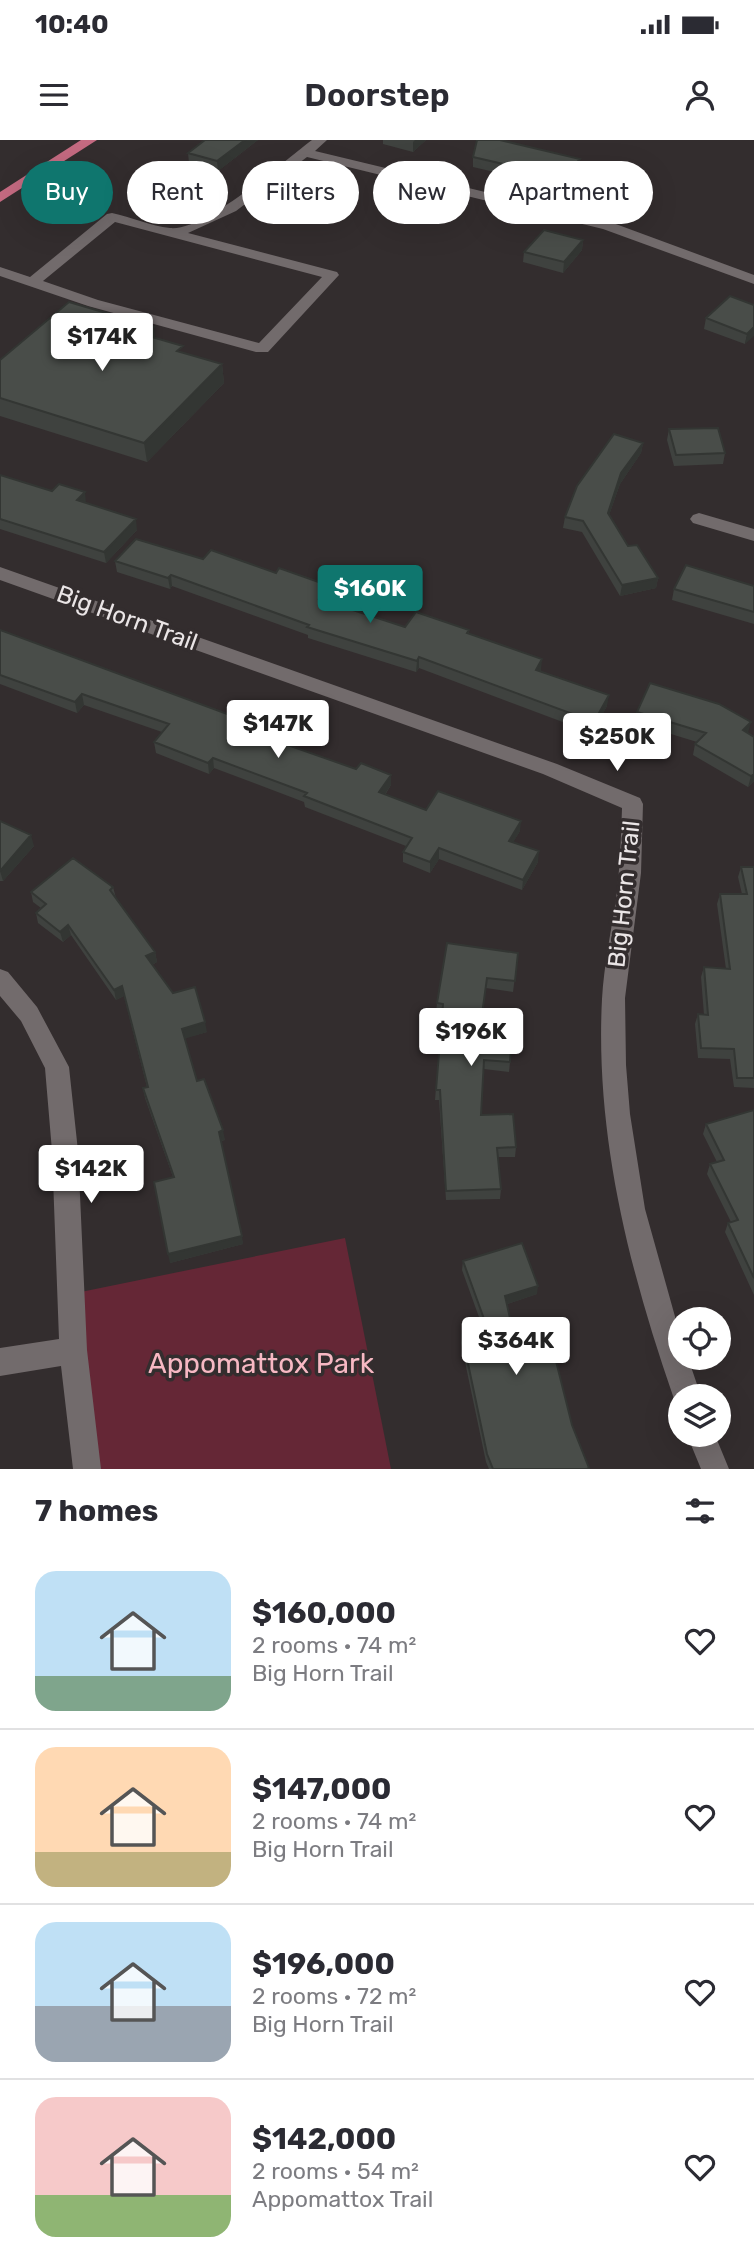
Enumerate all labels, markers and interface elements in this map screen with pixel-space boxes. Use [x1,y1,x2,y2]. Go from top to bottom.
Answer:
text: 10:40 [35,9,109,40]
icon: menu [35,76,73,114]
text: Doorstep [304,76,450,114]
icon: person [681,76,719,114]
chip: Buy [21,161,113,224]
chip: Rent [127,161,228,224]
chip: Filters [242,161,359,224]
chip: New [373,161,470,224]
chip: Apartment [484,161,653,224]
pin: $174K [53,314,151,373]
text: $174K [67,322,137,350]
pin: $160K [321,566,419,625]
text: $160K [334,574,406,602]
street label: Big Horn Trail [53,580,201,656]
pin: $147K [229,700,327,760]
text: $147K [243,709,313,737]
pin: $250K [568,714,666,773]
text: $250K [579,722,655,750]
street label: Big Horn Trail [602,819,646,969]
pin: $196K [422,1009,520,1068]
text: $196K [435,1017,507,1045]
pin: $142K [42,1146,140,1205]
text: $142K [55,1154,127,1182]
map controls [668,1307,731,1447]
button: locate [668,1307,731,1370]
pin: $364K [467,1318,565,1377]
text: $364K [478,1326,554,1354]
park label: Appomattox Park [148,1347,375,1380]
button: layers [668,1384,731,1447]
icon: filters [681,1492,719,1530]
text: 7 homes [35,1493,158,1529]
text: $160,000 [252,1595,396,1631]
icon: home [91,1599,175,1683]
icon: heart [681,1622,719,1660]
text: 2 rooms · 74 m² [252,1631,416,1659]
text: Big Horn Trail [252,1659,394,1687]
text: $147,000 [252,1771,392,1807]
icon: home [91,1775,175,1859]
icon: heart [681,1798,719,1836]
text: 2 rooms · 74 m² [252,1807,416,1835]
text: Big Horn Trail [252,1835,394,1863]
text: $196,000 [252,1946,395,1982]
icon: home [91,1950,175,2034]
icon: heart [681,1973,719,2011]
text: 2 rooms · 72 m² [252,1982,416,2010]
text: Big Horn Trail [252,2010,394,2038]
text: $142,000 [252,2121,396,2157]
icon: home [91,2125,175,2209]
icon: heart [681,2148,719,2186]
text: 2 rooms · 54 m² [252,2157,419,2185]
text: Appomattox Trail [252,2185,433,2213]

